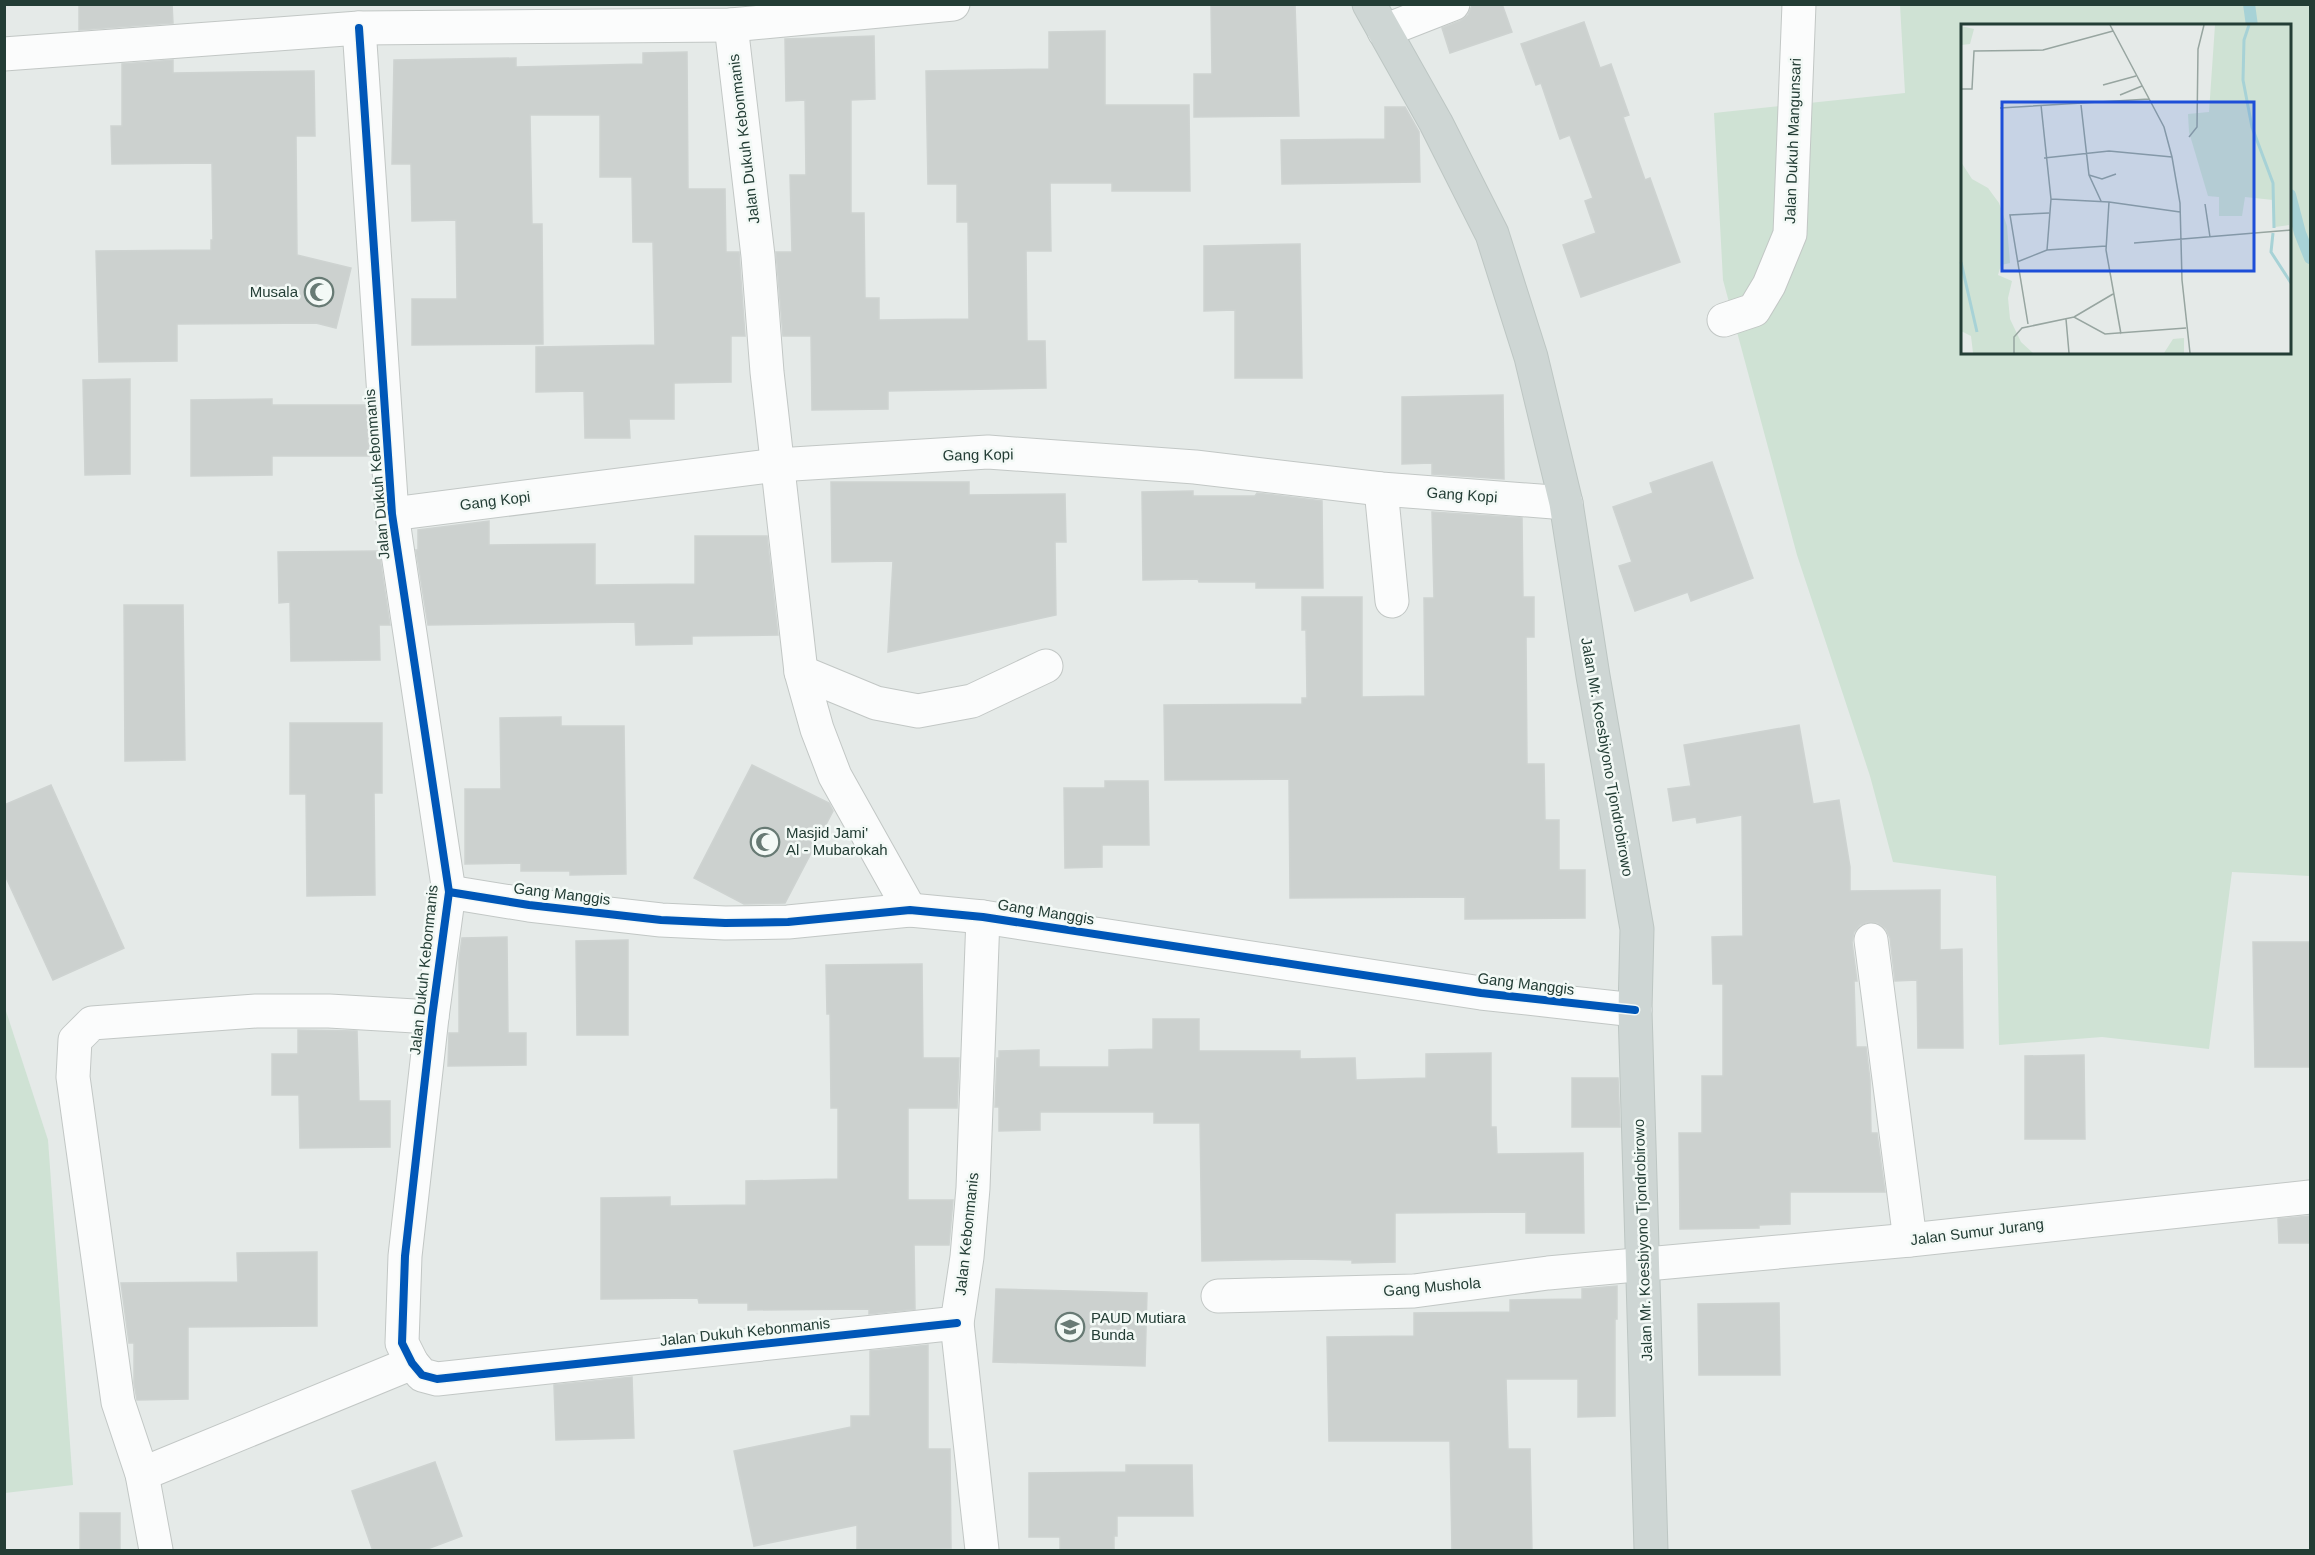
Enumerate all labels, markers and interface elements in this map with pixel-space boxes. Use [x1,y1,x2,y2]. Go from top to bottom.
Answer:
inset map [1961,24,2291,354]
street label: Jalan Dukuh Kebonmanis [725,53,762,225]
street label: Jalan Dukuh Mangunsari [1781,58,1804,224]
mosque icon: Musala [303,276,335,308]
place label: Musala [250,283,299,300]
street label: Jalan Dukuh Kebonmanis [361,388,392,560]
street label: Gang Kopi [942,445,1014,464]
street label: Gang Kopi [1426,484,1498,505]
street label: Gang Kopi [459,488,531,513]
street label: Jalan Mr. Koesbiyono Tjondrobirowo [1578,636,1637,878]
place label: Masjid Jami' Al - Mubarokah [786,824,888,858]
mosque icon: Masjid Jami' Al - Mubarokah [749,826,781,858]
street label: Gang Manggis [513,879,612,908]
street label: Jalan Dukuh Kebonmanis [406,884,441,1056]
street label: Gang Manggis [997,895,1096,928]
street label: Gang Manggis [1477,969,1576,998]
street label: Jalan Mr. Koesbiyono Tjondrobirowo [1630,1119,1655,1361]
street label: Jalan Kebonmanis [952,1172,981,1296]
street label: Jalan Sumur Jurang [1909,1215,2045,1248]
street label: Gang Mushola [1383,1274,1482,1299]
place label: PAUD Mutiara Bunda [1091,1309,1186,1343]
school or university icon: PAUD Mutiara Bunda [1054,1311,1086,1343]
street label: Jalan Dukuh Kebonmanis [659,1314,831,1349]

